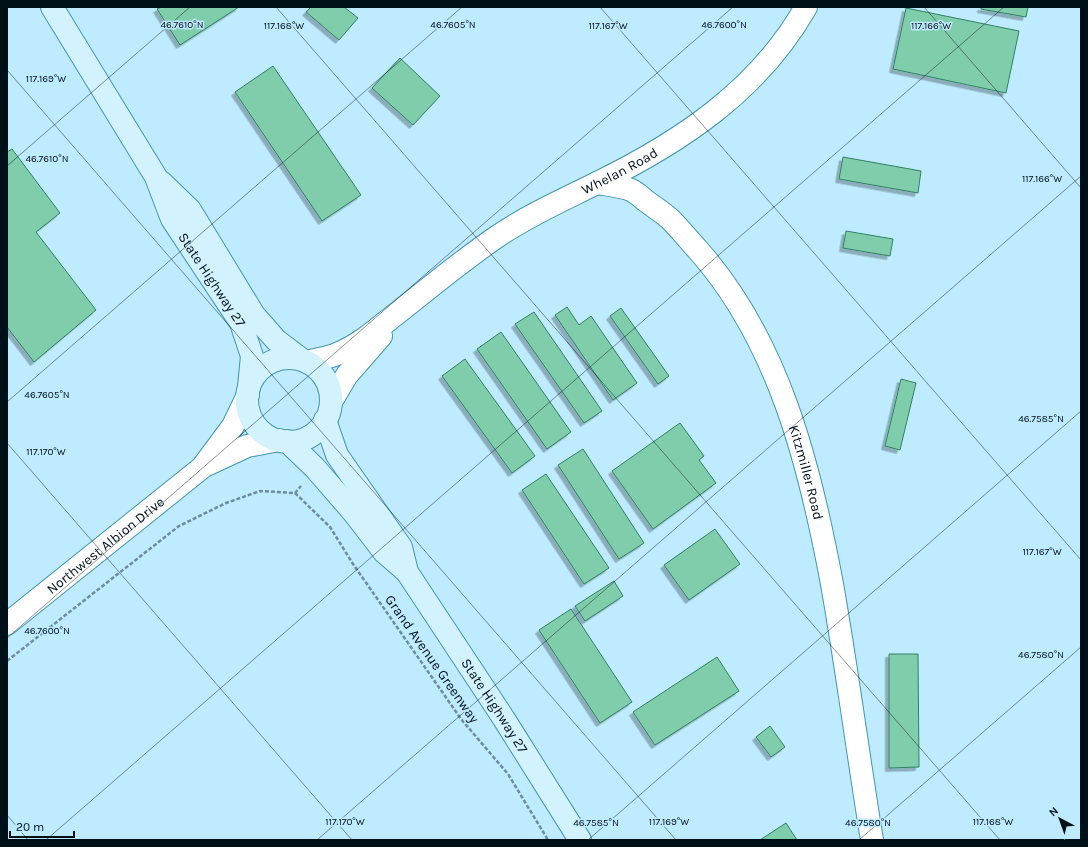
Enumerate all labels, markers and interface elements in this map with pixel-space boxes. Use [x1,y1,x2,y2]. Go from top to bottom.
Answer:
text: 46.7610°N [160,19,204,31]
text: 46.7605°N [430,19,476,31]
text: 46.7600°N [701,19,747,31]
text: 117.168°W [264,20,304,32]
text: 117.167°W [588,20,628,32]
text: 117.166°W [911,20,951,32]
text: 117.169°W [26,73,66,85]
street label: Whelan Road [579,144,661,198]
text: 46.7610°N [25,153,69,165]
text: 117.166°W [1022,173,1062,185]
street label: State Highway 27 [175,229,250,330]
text: 46.7605°N [24,389,70,401]
text: 46.7585°N [1018,413,1064,425]
street label: Kitzmiller Road [785,423,827,521]
text: 117.170°W [26,446,66,458]
street label: Northwest Albion Drive [43,493,168,597]
text: 117.167°W [1022,546,1062,558]
street label: Grand Avenue Greenway [381,592,483,727]
text: 46.7600°N [24,625,70,637]
text: 46.7580°N [1018,649,1064,661]
street label: State Highway 27 [458,655,532,757]
north arrow [1040,799,1080,839]
text: N [1047,804,1061,819]
scale bar [10,813,74,839]
text: 117.170°W [325,816,365,828]
text: 117.169°W [649,816,689,828]
text: 117.168°W [973,816,1013,828]
text: 46.7585°N [573,817,619,829]
text: 46.7580°N [845,817,891,829]
text: 20 m [16,820,44,834]

